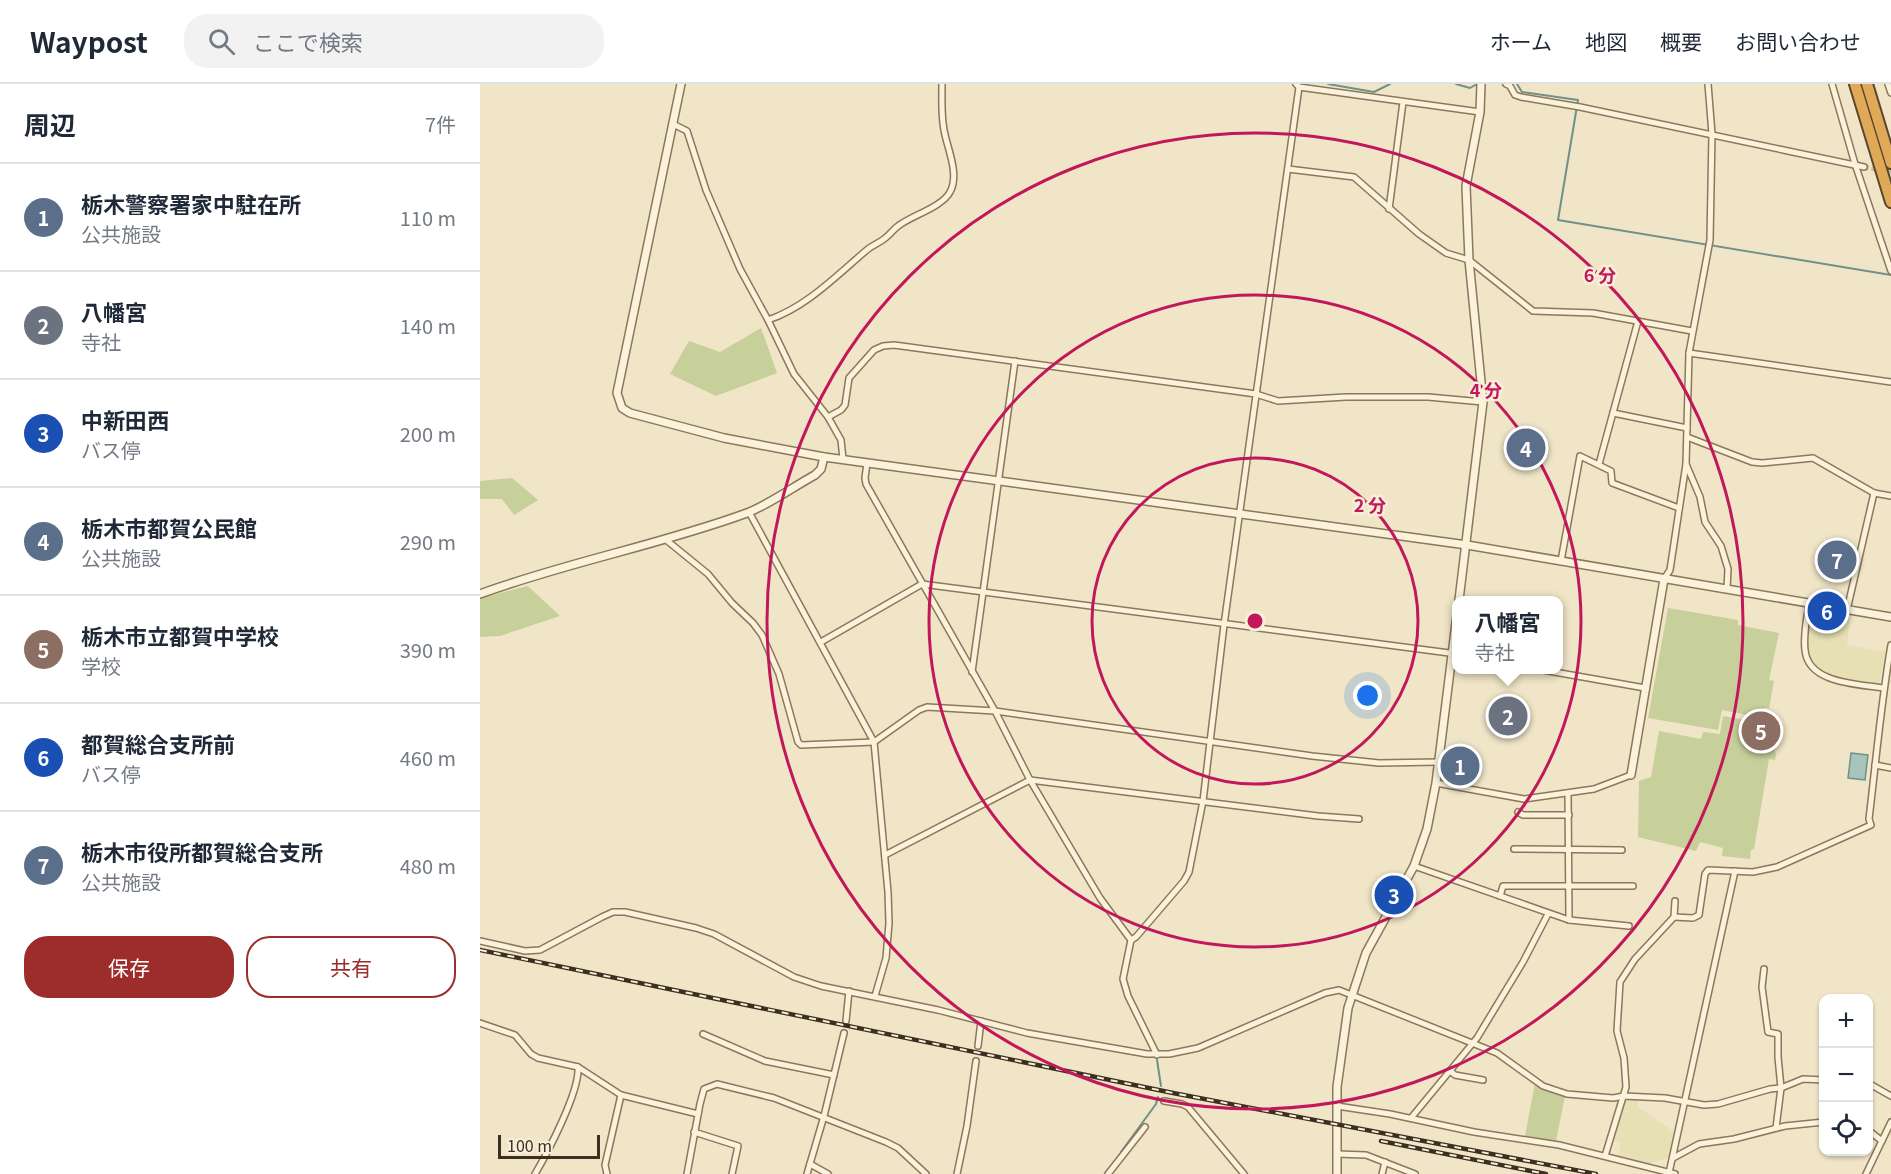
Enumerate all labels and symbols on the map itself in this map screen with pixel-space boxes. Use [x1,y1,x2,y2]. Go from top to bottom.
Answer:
text: 6 分 [1584,261,1616,287]
text: 4 分 [1470,376,1502,402]
pin: 4 [1506,426,1546,470]
text: 2 分 [1354,491,1386,517]
pin: 7 [1818,538,1856,582]
pin: 6 [1808,588,1846,634]
centre of rings [1245,611,1265,631]
your location [1353,681,1382,710]
pin: 2 [1488,694,1528,738]
pin: 5 [1742,708,1780,754]
pin: 1 [1440,744,1480,788]
pin: 3 [1374,872,1414,918]
scale bar [498,1132,600,1160]

